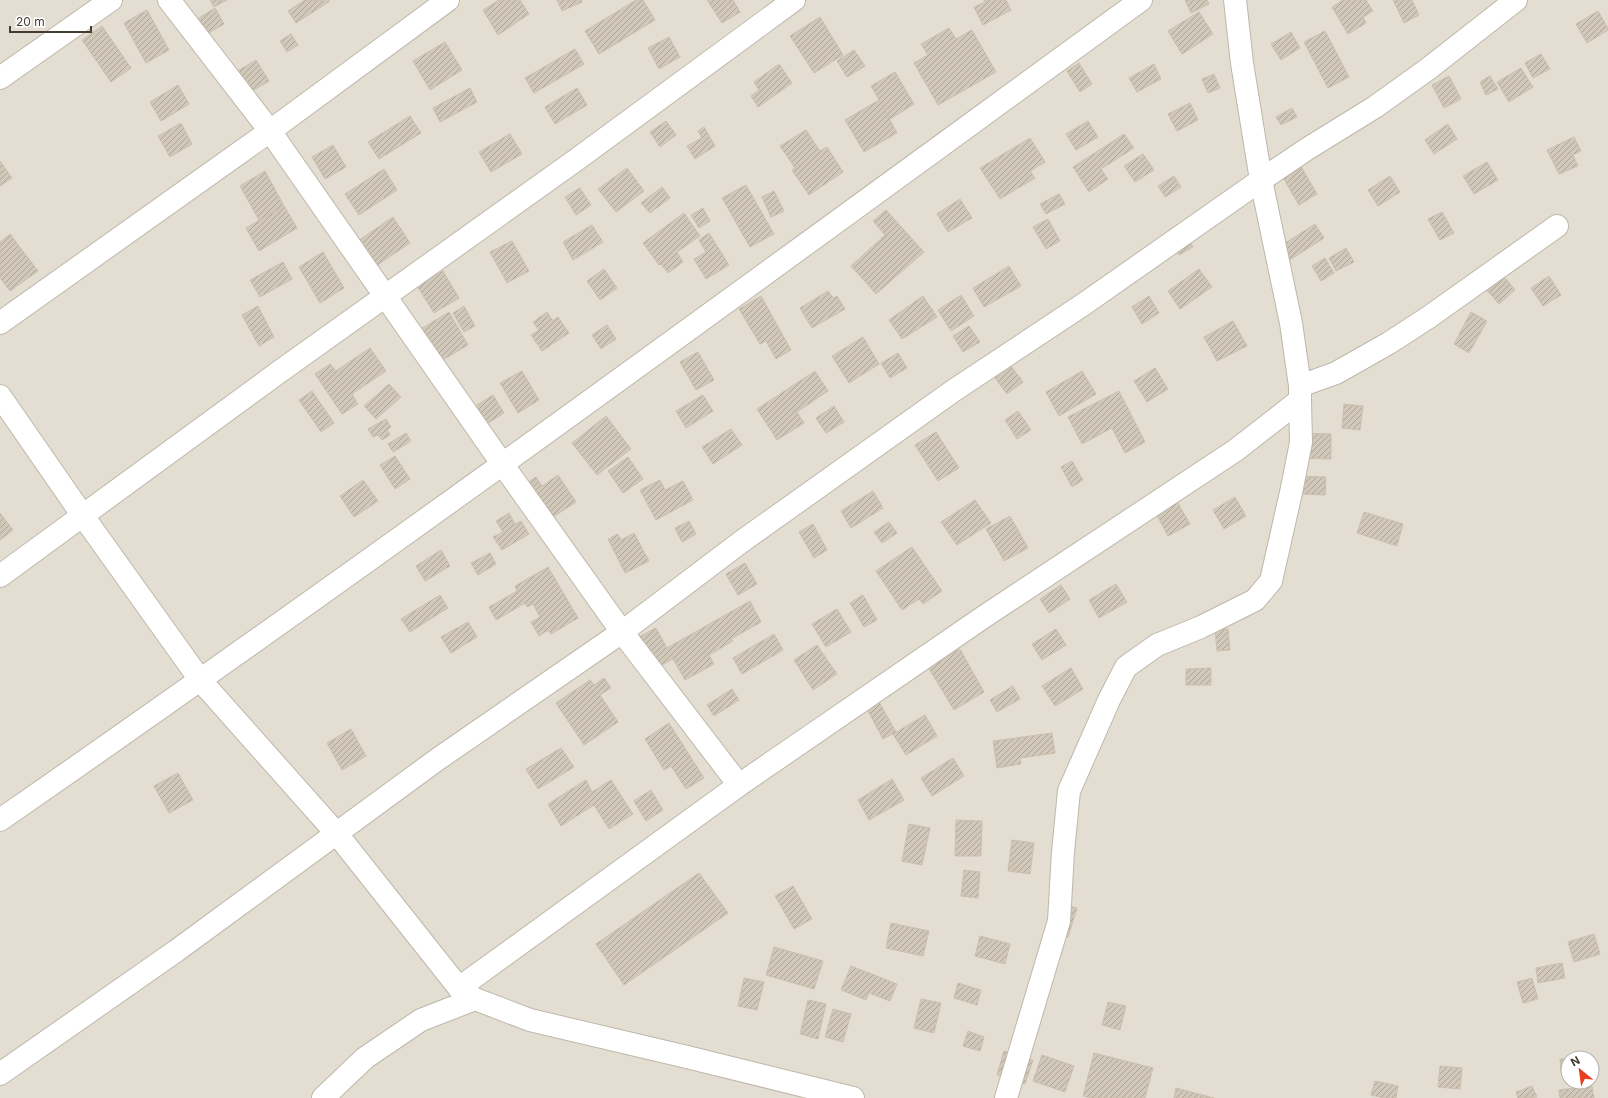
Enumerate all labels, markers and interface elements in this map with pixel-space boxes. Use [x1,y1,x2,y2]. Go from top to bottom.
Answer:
scale bar [10,8,91,34]
text: 20 m [16,14,45,29]
north arrow [1560,1050,1600,1090]
text: N [1568,1053,1582,1069]

